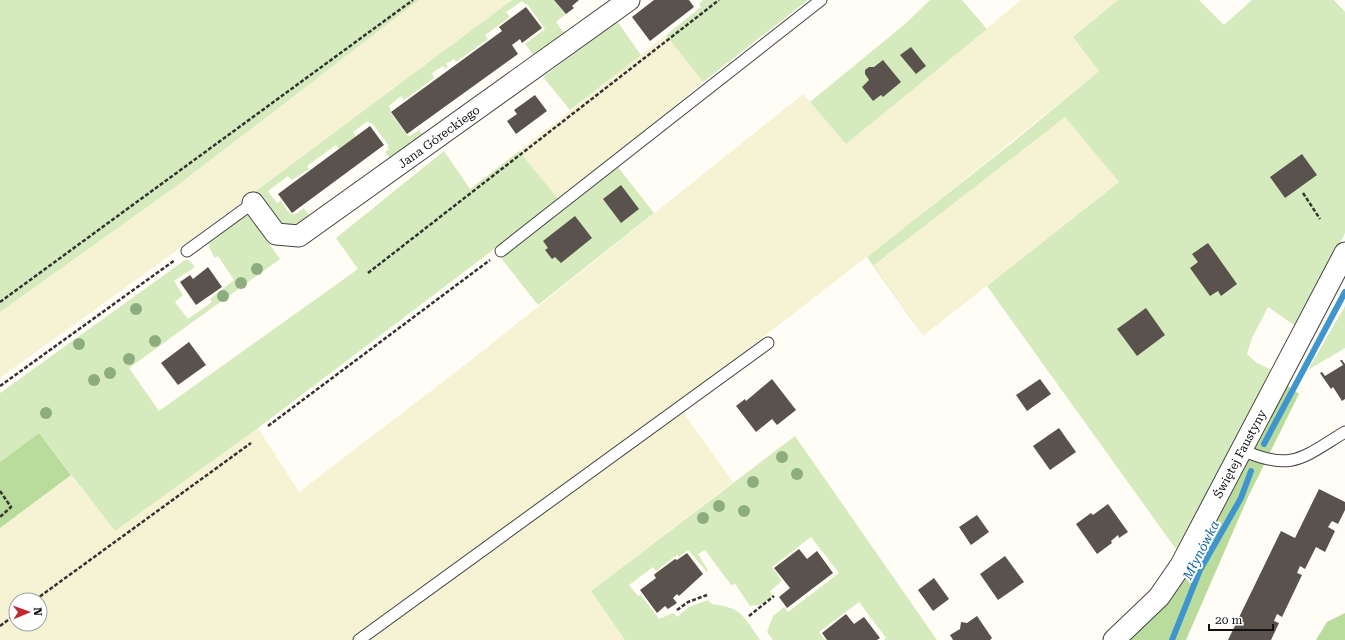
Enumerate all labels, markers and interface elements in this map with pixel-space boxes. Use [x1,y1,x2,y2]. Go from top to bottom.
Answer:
street label: Jana Góreckiego [396,103,482,171]
street label: Świętej Faustyny [1211,407,1270,501]
water label: Młynówka [1179,518,1222,583]
north arrow [8,592,48,632]
scale bar [1209,606,1273,632]
text: N [31,607,44,617]
text: 20 m [1215,613,1242,627]

